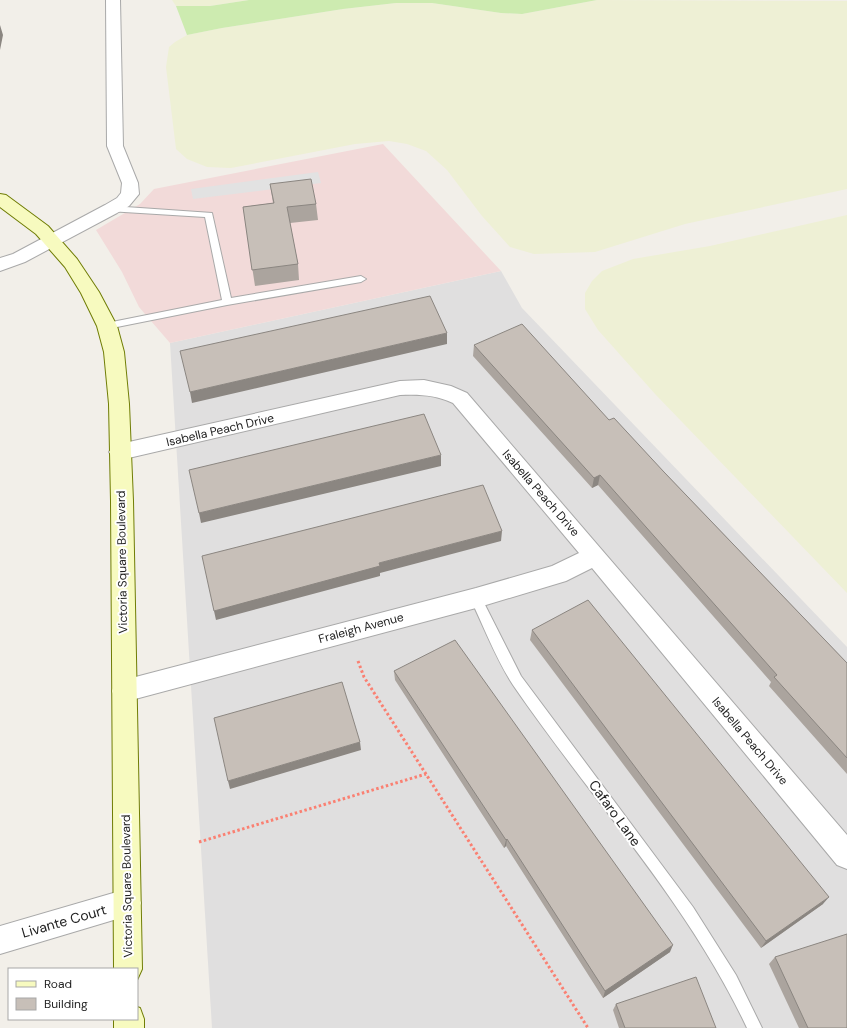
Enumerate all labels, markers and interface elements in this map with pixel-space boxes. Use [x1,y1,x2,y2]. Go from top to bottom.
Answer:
street label: Isabella Peach Drive [165,410,276,450]
street label: Isabella Peach Drive [499,446,583,540]
street label: Victoria Square Boulevard [113,490,131,634]
street label: Fraleigh Avenue [317,609,405,647]
street label: Isabella Peach Drive [708,694,792,788]
street label: Cafaro Lane [585,776,645,850]
street label: Victoria Square Boulevard [118,814,136,958]
street label: Livante Court [20,900,108,942]
legend [8,968,138,1020]
text: Road [44,976,72,992]
text: Building [44,996,88,1012]

